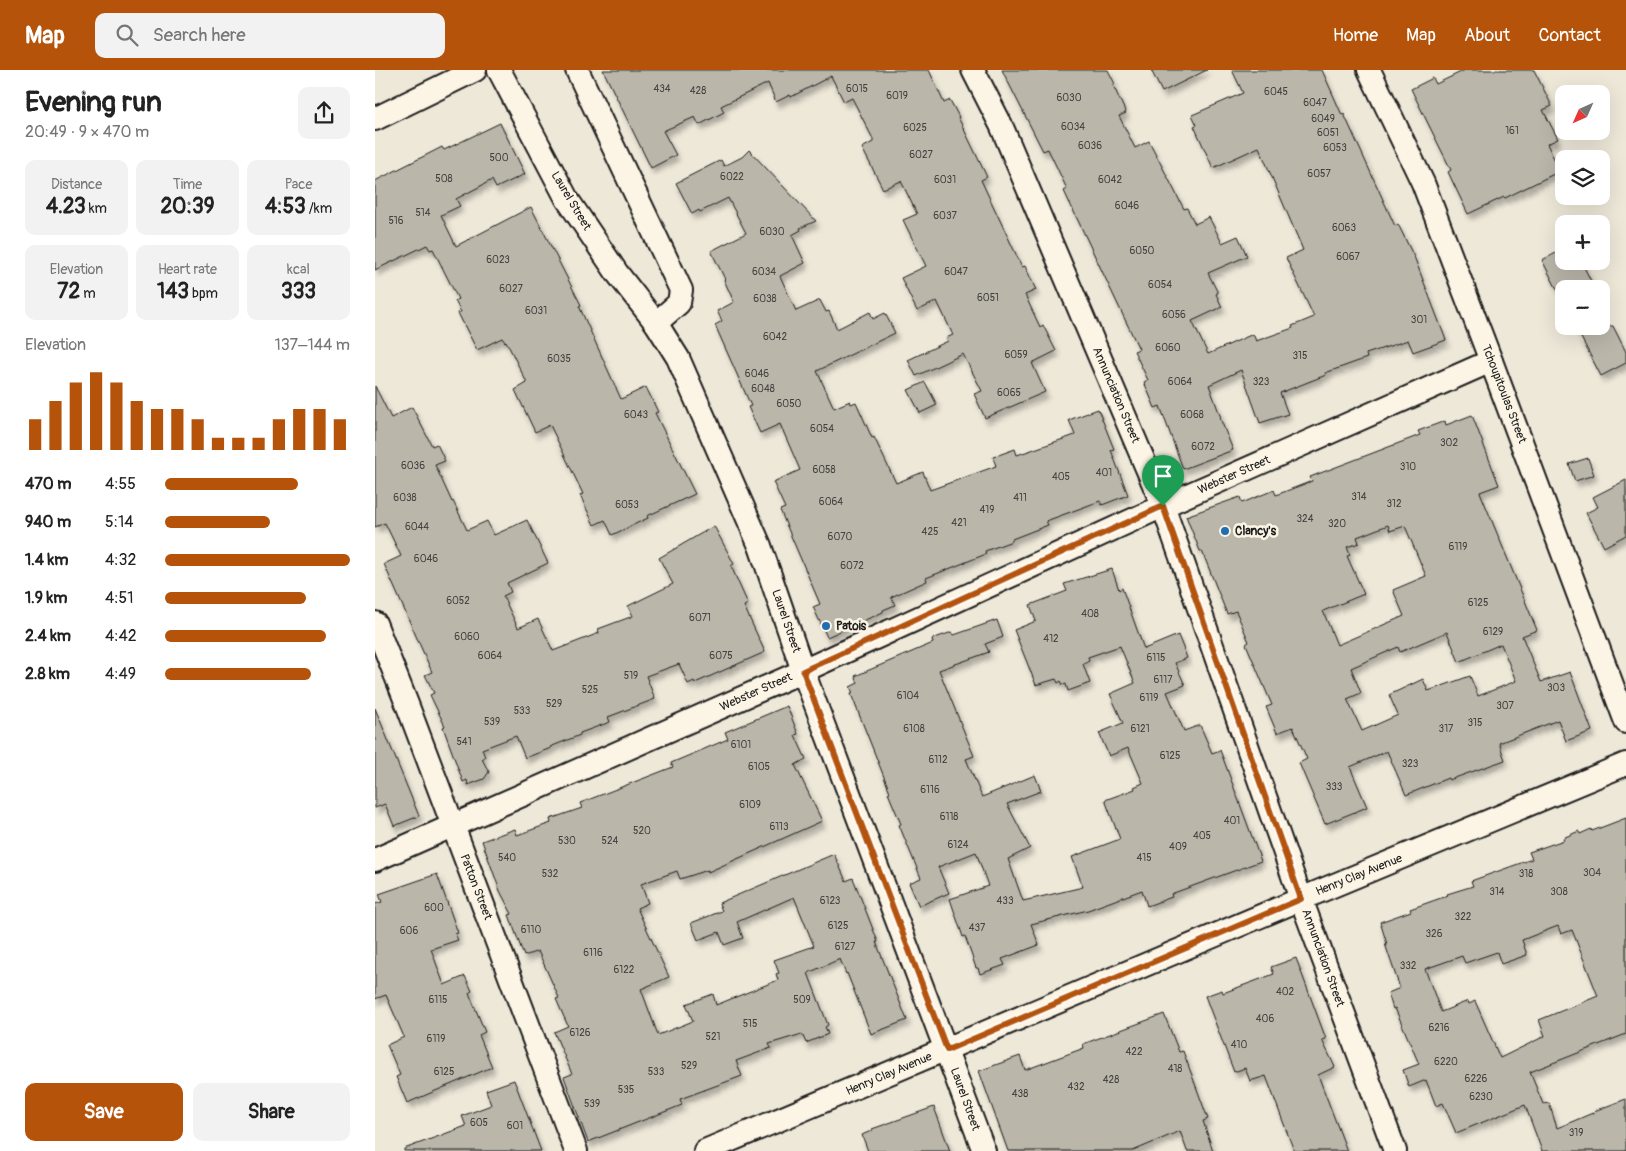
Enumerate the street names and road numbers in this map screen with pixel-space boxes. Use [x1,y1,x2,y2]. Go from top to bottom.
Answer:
street label: Laurel Street [548,169,595,233]
street label: Tchoupitoulas Street [1478,343,1530,445]
street label: Annunciation Street [1089,345,1143,445]
street label: Webster Street [1195,452,1273,498]
street label: Laurel Street [768,587,804,655]
street label: Webster Street [717,669,795,715]
street label: Henry Clay Avenue [1314,851,1405,899]
street label: Patton Street [457,852,495,922]
street label: Annunciation Street [1298,907,1348,1009]
street label: Henry Clay Avenue [844,1049,934,1099]
street label: Laurel Street [947,1065,983,1133]

